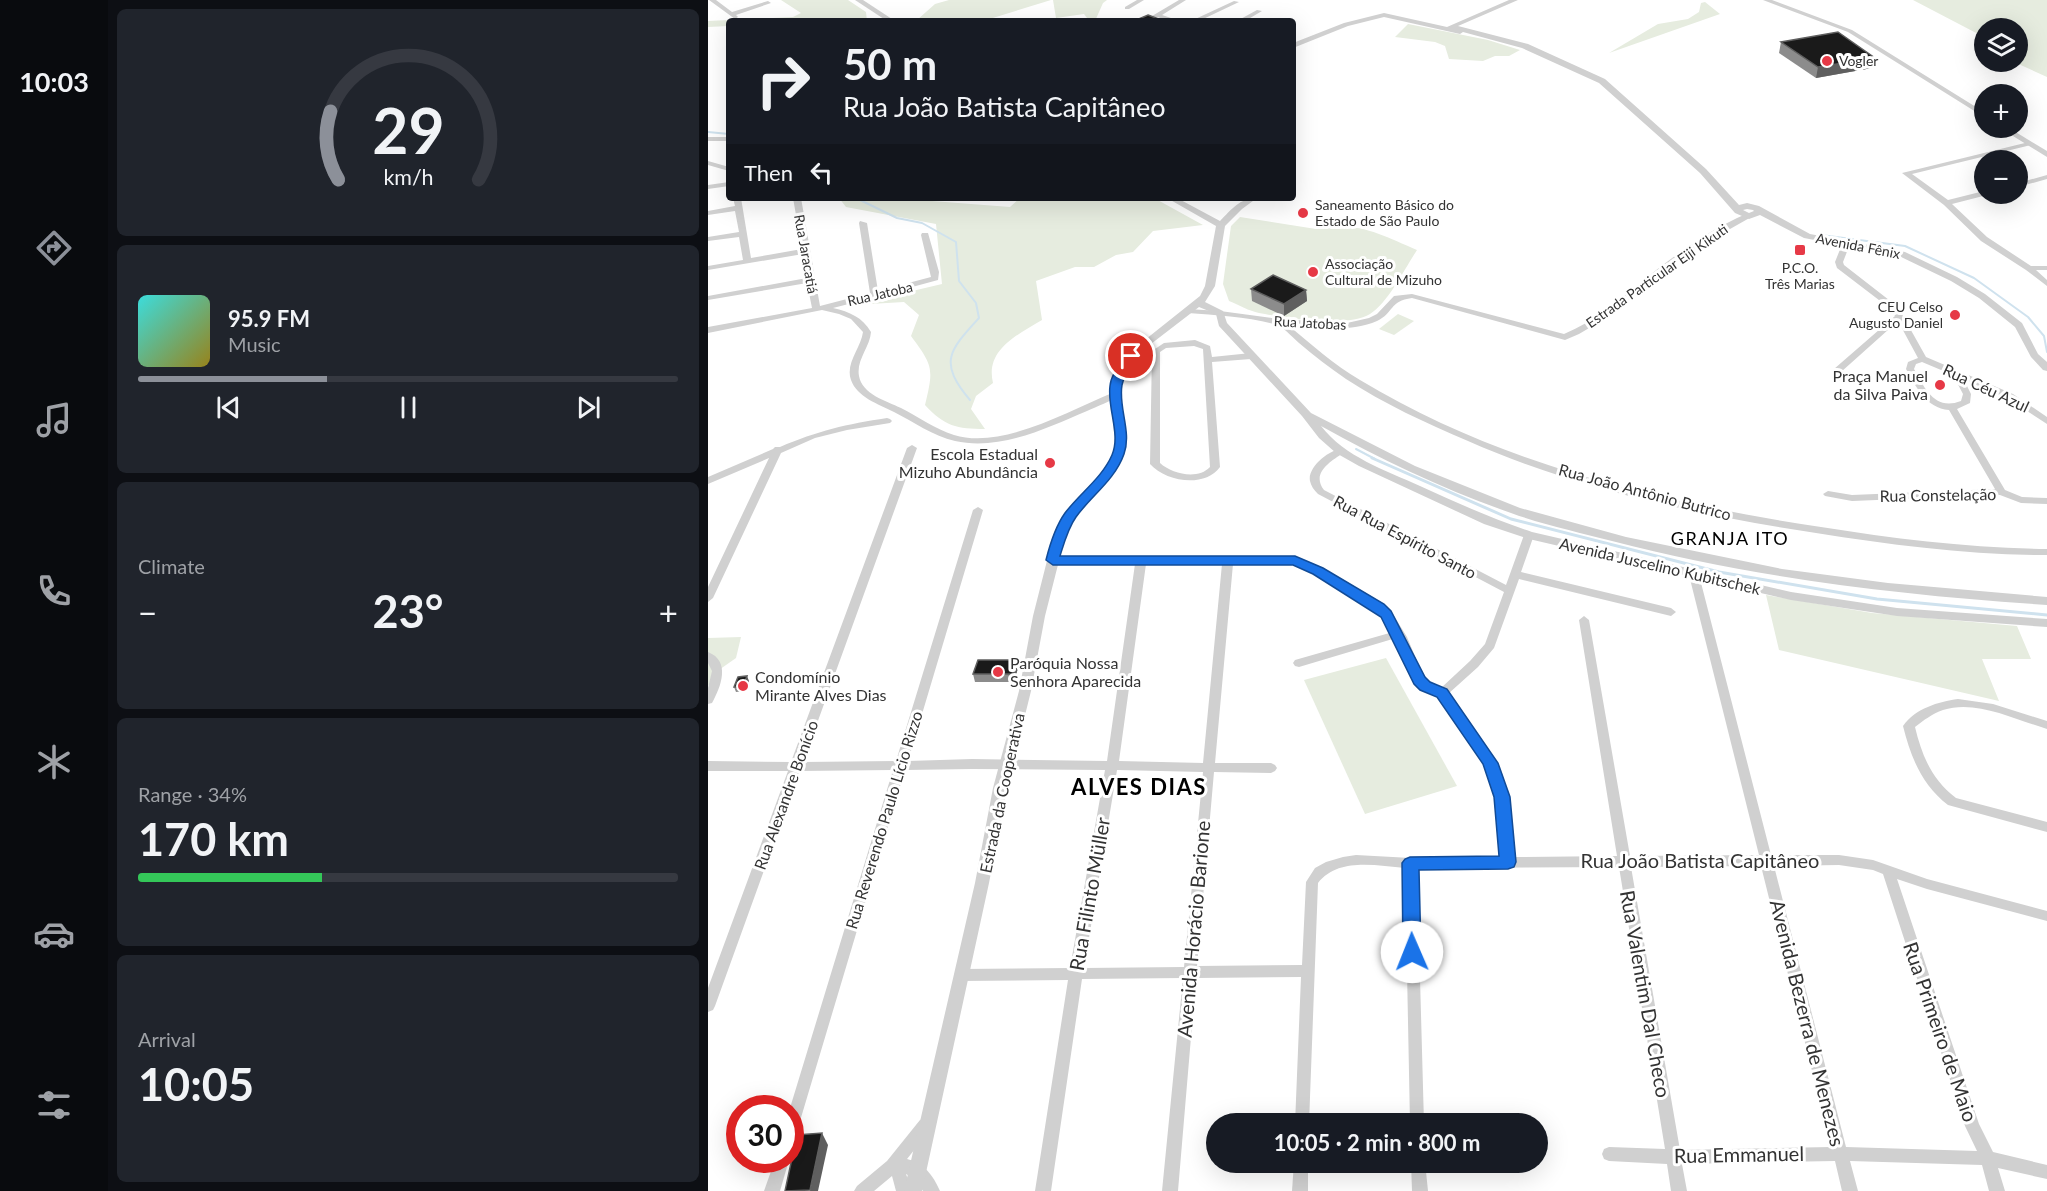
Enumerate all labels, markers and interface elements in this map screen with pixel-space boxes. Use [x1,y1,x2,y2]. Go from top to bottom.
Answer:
map controls [1974,18,2028,204]
button: layers [1974,18,2028,72]
text: 50 m [843,39,937,89]
icon: right [744,42,822,120]
place label: Vogler [1839,52,1878,69]
marker: Vogler [1820,54,1834,68]
text: 10:03 [19,65,89,98]
button: + [1974,84,2028,138]
text: Rua João Batista Capitâneo [843,90,1165,123]
text: 29 [372,92,444,167]
button: − [1974,150,2028,204]
icon: left [805,156,838,189]
text: Then [744,159,793,186]
text: km/h [383,164,433,190]
place label: Saneamento Básico do Estado de São Paulo [1315,196,1454,229]
marker: Saneamento Básico do Estado de São Paulo [1296,206,1310,220]
street label: Rua Jaracatiá [791,213,822,295]
street label: Estrada Particular Eiji Kikuti [1583,220,1731,331]
icon: directions [33,227,75,269]
street label: Avenida Fênix [1814,229,1902,262]
marker: P.C.O. Três Marias [1793,243,1807,257]
place label: Associação Cultural de Mizuho [1325,255,1442,288]
place label: P.C.O. Três Marias [1765,259,1835,292]
marker: Associação Cultural de Mizuho [1306,265,1320,279]
street label: Rua Jatoba [846,278,914,309]
place label: CEU Celso Augusto Daniel [1849,298,1943,331]
text: 95.9 FM [228,305,310,332]
marker: CEU Celso Augusto Daniel [1948,308,1962,322]
street label: Rua Jatobas [1273,312,1347,333]
pin [1105,330,1156,381]
text: Music [228,332,281,356]
icon: arrive [1114,339,1147,372]
street label: Rua Céu Azul [1940,359,2032,416]
place label: Praça Manuel da Silva Paiva [1833,366,1928,403]
marker: Praça Manuel da Silva Paiva [1933,378,1947,392]
icon: previous [212,391,245,424]
icon: pause [392,391,425,424]
icon: next [572,391,605,424]
icon: music [33,399,75,441]
place label: Escola Estadual Mizuho Abundância [899,444,1038,481]
marker: Escola Estadual Mizuho Abundância [1043,456,1057,470]
street label: Rua João Antônio Butrico [1557,459,1733,524]
street label: Rua Constelação [1879,484,1996,505]
street label: Rua Rua Espírito Santo [1331,491,1480,582]
district label: GRANJA ITO [1671,527,1789,549]
street label: Avenida Juscelino Kubitschek [1558,533,1763,598]
text: Climate [138,554,205,578]
icon: phone [33,570,75,612]
text: 23° [373,584,443,638]
text: − [138,592,157,632]
text: + [659,592,678,632]
place label: Paróquia Nossa Senhora Aparecida [1010,653,1141,690]
marker: Paróquia Nossa Senhora Aparecida [991,665,1005,679]
place label: Condomínio Mirante Alves Dias [755,667,887,704]
marker: Condomínio Mirante Alves Dias [736,679,750,693]
street label: Rua Reverendo Paulo Lício Rizzo [841,709,926,931]
street label: Estrada da Cooperativa [975,711,1028,875]
street label: Rua Alexandre Bonício [750,718,821,872]
icon: climate [33,741,75,783]
district label: ALVES DIAS [1070,773,1207,800]
text: Range · 34% [138,782,247,806]
text: 170 km [138,812,289,866]
street label: Rua Filinto Müller [1064,815,1114,972]
street label: Avenida Horácio Barione [1172,819,1214,1038]
street label: Rua João Batista Capitâneo [1581,848,1819,872]
street label: Rua Valentim Dal Checo [1616,888,1676,1099]
street label: Avenida Bezerra de Menezes [1766,897,1850,1149]
icon: car [33,913,75,955]
position arrow [1380,920,1444,984]
street label: Rua Primeiro de Maio [1899,939,1983,1125]
text: Arrival [138,1027,196,1051]
text: 10:05 [138,1057,254,1111]
icon: filters [33,1084,75,1126]
speed limit sign: 30 [726,1095,804,1173]
text: 10:05 · 2 min · 800 m [1274,1129,1480,1156]
street label: Rua Emmanuel [1674,1141,1804,1167]

